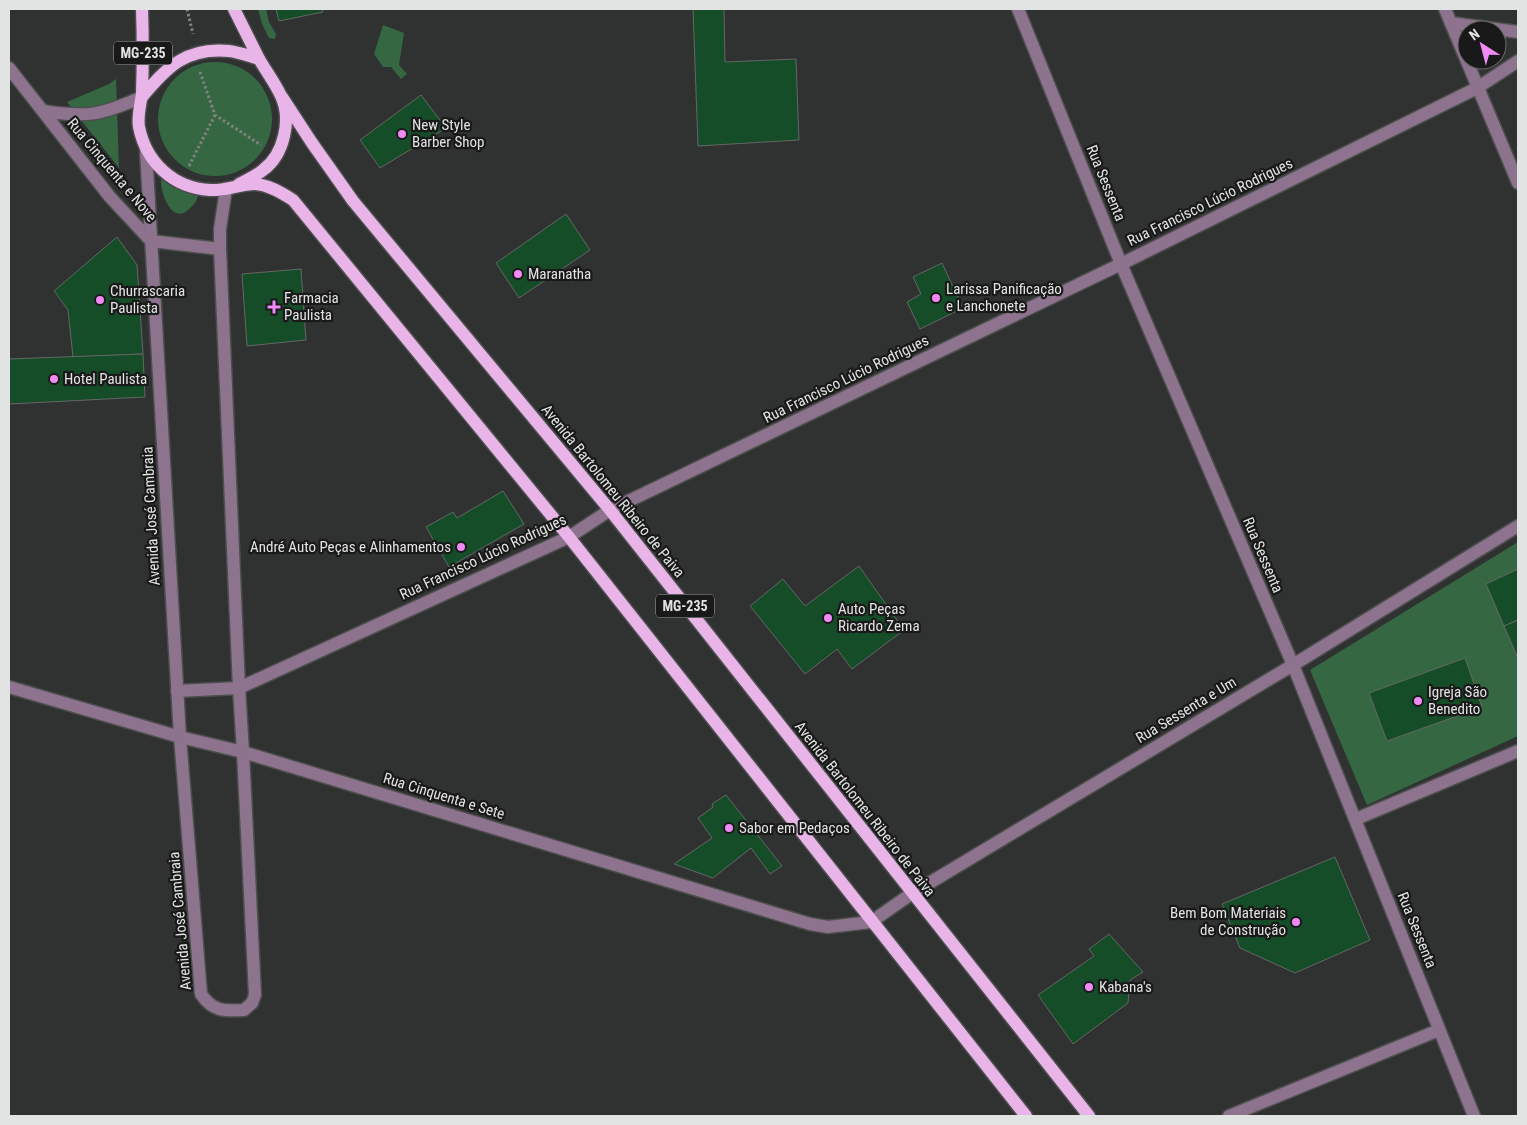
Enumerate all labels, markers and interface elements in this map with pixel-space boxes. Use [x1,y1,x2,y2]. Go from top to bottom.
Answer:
north arrow [1457,20,1507,70]
text: N [1466,25,1483,43]
road number: MG-235 [114,42,172,64]
street label: Rua Cinquenta e Nove [63,115,161,225]
place label: New Style Barber Shop [412,116,484,151]
marker: New Style Barber Shop [396,128,408,140]
street label: Rua Sessenta [1083,142,1129,224]
street label: Rua Francisco Lúcio Rodrigues [1124,154,1296,250]
place label: Maranatha [528,265,591,283]
marker: Maranatha [512,268,524,280]
place label: Larissa Panificação e Lanchonete [946,280,1062,315]
place label: Churrascaria Paulista [110,282,185,317]
place label: Farmacia Paulista [284,289,339,324]
marker: Larissa Panificação e Lanchonete [930,292,942,304]
marker: Churrascaria Paulista [94,294,106,306]
marker: Farmacia Paulista [268,301,280,313]
street label: Rua Francisco Lúcio Rodrigues [760,331,932,427]
place label: Hotel Paulista [64,370,147,388]
marker: Hotel Paulista [48,373,60,385]
street label: Avenida Bartolomeu Ribeiro de Paiva [538,401,688,581]
street label: Avenida José Cambraia [138,446,164,586]
street label: Rua Francisco Lúcio Rodrigues [397,510,569,604]
street label: Rua Sessenta [1239,515,1287,595]
place label: André Auto Peças e Alinhamentos [250,538,451,556]
marker: André Auto Peças e Alinhamentos [455,541,467,553]
road number: MG-235 [656,594,714,618]
place label: Auto Peças Ricardo Zema [838,600,920,635]
marker: Auto Peças Ricardo Zema [822,612,834,624]
street label: Rua Sessenta e Um [1133,673,1239,747]
place label: Igreja São Benedito [1428,683,1487,718]
marker: Igreja São Benedito [1412,695,1424,707]
street label: Avenida Bartolomeu Ribeiro de Paiva [791,718,939,900]
street label: Rua Cinquenta e Sete [381,769,507,823]
place label: Sabor em Pedaços [739,819,850,837]
marker: Sabor em Pedaços [723,822,735,834]
street label: Avenida José Cambraia [165,851,195,991]
street label: Rua Sessenta [1394,889,1440,971]
place label: Bem Bom Materiais de Construção [1170,904,1286,939]
marker: Bem Bom Materiais de Construção [1290,916,1302,928]
place label: Kabana's [1099,978,1152,996]
marker: Kabana's [1083,981,1095,993]

